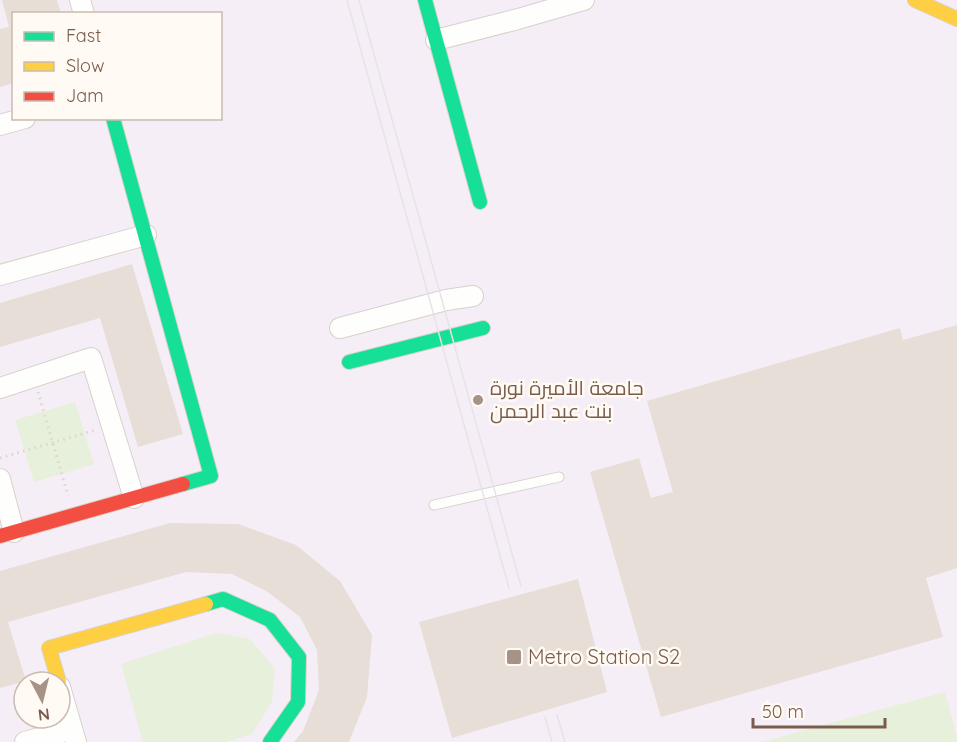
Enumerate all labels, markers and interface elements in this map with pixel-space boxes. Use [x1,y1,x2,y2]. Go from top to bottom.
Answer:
legend [12,12,222,120]
text: Fast [66,24,101,47]
text: Slow [66,54,104,77]
text: Jam [66,84,104,107]
place label: جامعة الأميرة نورة بنت عبد الرحمن [490,375,644,424]
marker: جامعة الأميرة نورة بنت عبد الرحمن [471,393,485,407]
place label: Metro Station S2 [528,644,680,669]
marker: Metro Station S2 [505,648,523,666]
north arrow [12,670,72,730]
scale bar [753,691,885,729]
text: 50 m [762,700,804,723]
text: N [37,704,51,726]

